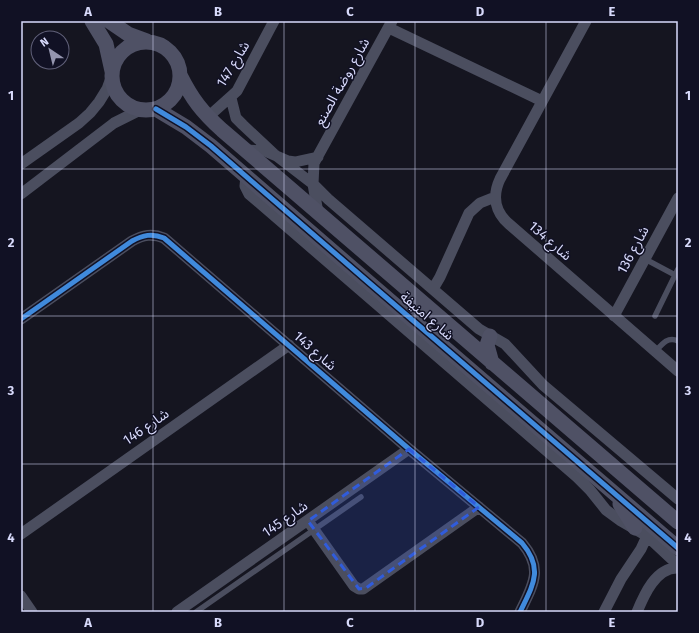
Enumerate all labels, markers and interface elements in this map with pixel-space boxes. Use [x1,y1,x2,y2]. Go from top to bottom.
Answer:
text: A [83,4,92,19]
text: B [214,4,222,19]
text: C [346,4,354,19]
text: D [476,4,485,19]
text: E [609,4,616,19]
north arrow [30,30,70,70]
text: N [38,35,51,50]
street label: شارع روضة الصنع [311,35,375,130]
street label: شارع 147 [213,38,255,91]
text: 1 [8,88,14,103]
text: 1 [685,88,691,103]
street label: شارع 134 [524,218,575,266]
street label: شارع 136 [613,223,654,278]
text: 2 [8,235,15,250]
text: 2 [685,235,692,250]
street label: شارع امنيفة [395,288,457,345]
street label: شارع 143 [289,328,340,376]
text: 3 [7,383,15,398]
text: 3 [684,383,692,398]
street label: شارع 146 [120,405,173,451]
street label: شارع 145 [259,497,312,542]
text: 4 [7,530,15,545]
text: 4 [684,530,692,545]
text: A [83,615,92,630]
text: B [214,615,222,630]
text: C [346,615,354,630]
text: D [476,615,485,630]
text: E [609,615,616,630]

